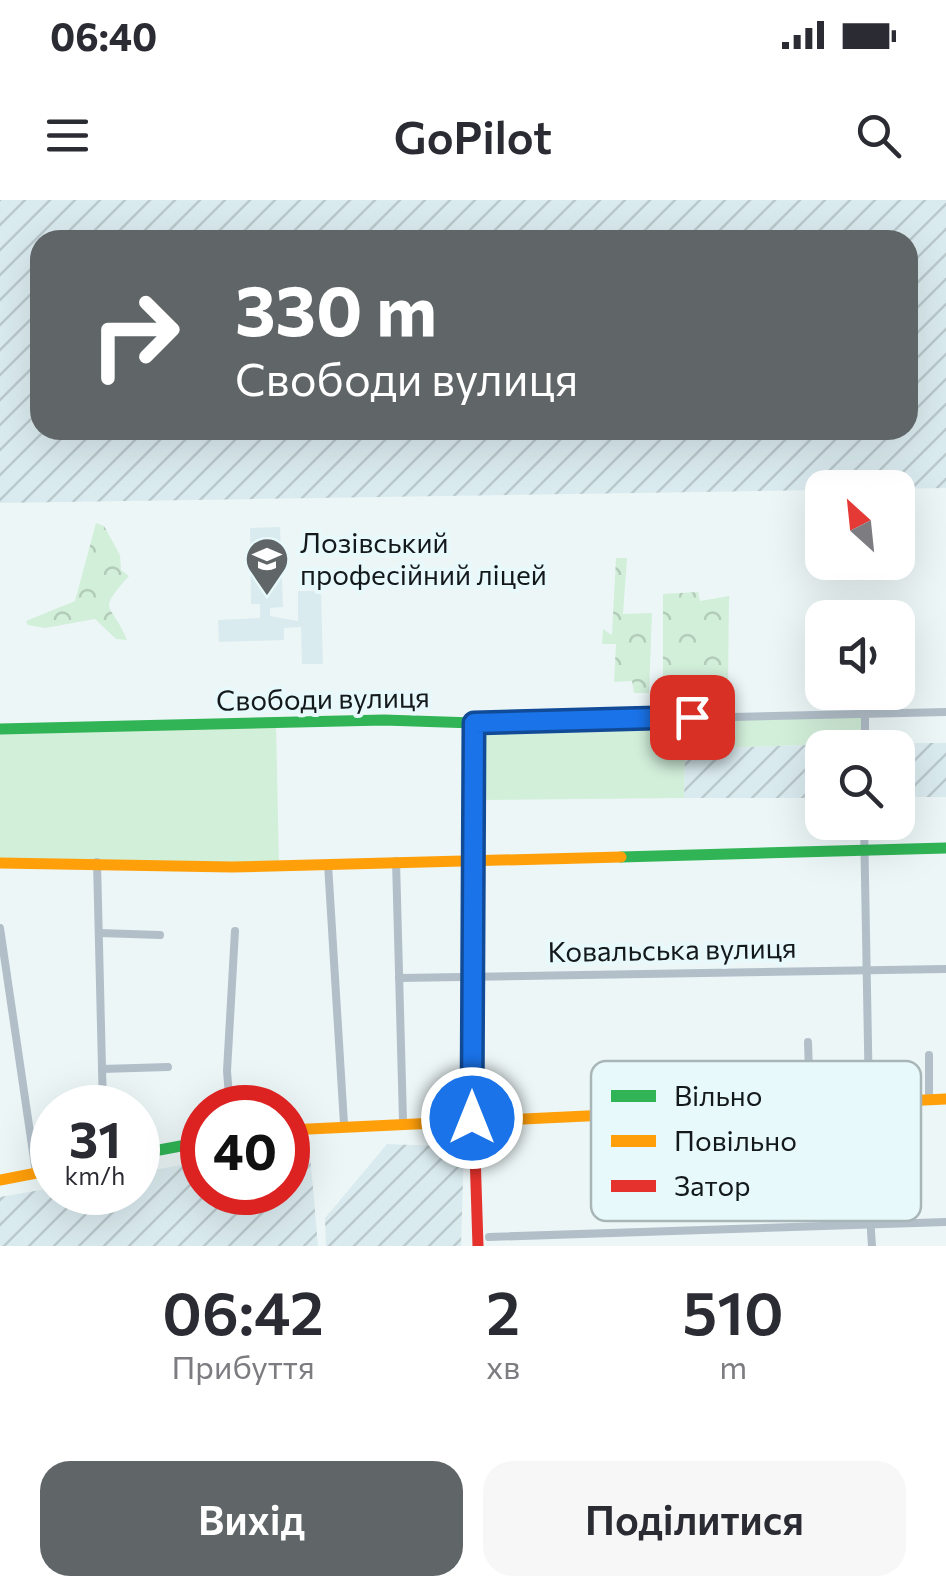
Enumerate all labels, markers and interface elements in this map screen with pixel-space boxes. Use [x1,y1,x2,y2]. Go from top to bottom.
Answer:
text: 06:40 [50,12,157,59]
icon: menu [40,108,95,163]
text: GoPilot [394,108,552,163]
icon: search [851,108,906,163]
text: 330 m [235,265,437,350]
icon: right [70,270,200,400]
text: Свободи вулиця [235,350,578,405]
north arrow [805,470,915,580]
map controls [805,470,915,840]
place label: Лозівський професійний ліцей [300,525,547,591]
school or university icon: Лозівський професійний ліцей [244,536,290,597]
button: sound [805,600,915,710]
pin [650,675,735,760]
street label: Свободи вулиця [216,679,430,717]
icon: arrive [665,690,720,745]
button: search [805,730,915,840]
street label: Ковальська вулиця [547,930,797,968]
legend [591,1061,921,1221]
position arrow [420,1066,524,1170]
text: Вільно [674,1078,763,1112]
speed limit sign: 40 [180,1085,310,1215]
text: 31 [69,1107,121,1168]
text: Повільно [674,1123,797,1157]
text: km/h [65,1160,125,1190]
text: Затор [674,1168,751,1202]
text: 06:42 [162,1274,324,1347]
text: 2 [486,1274,520,1347]
text: 510 [683,1274,784,1347]
text: Прибуття [171,1346,315,1386]
text: хв [486,1346,520,1386]
text: m [719,1346,747,1386]
button: Вихід [40,1461,463,1576]
button: Поділитися [483,1461,906,1576]

